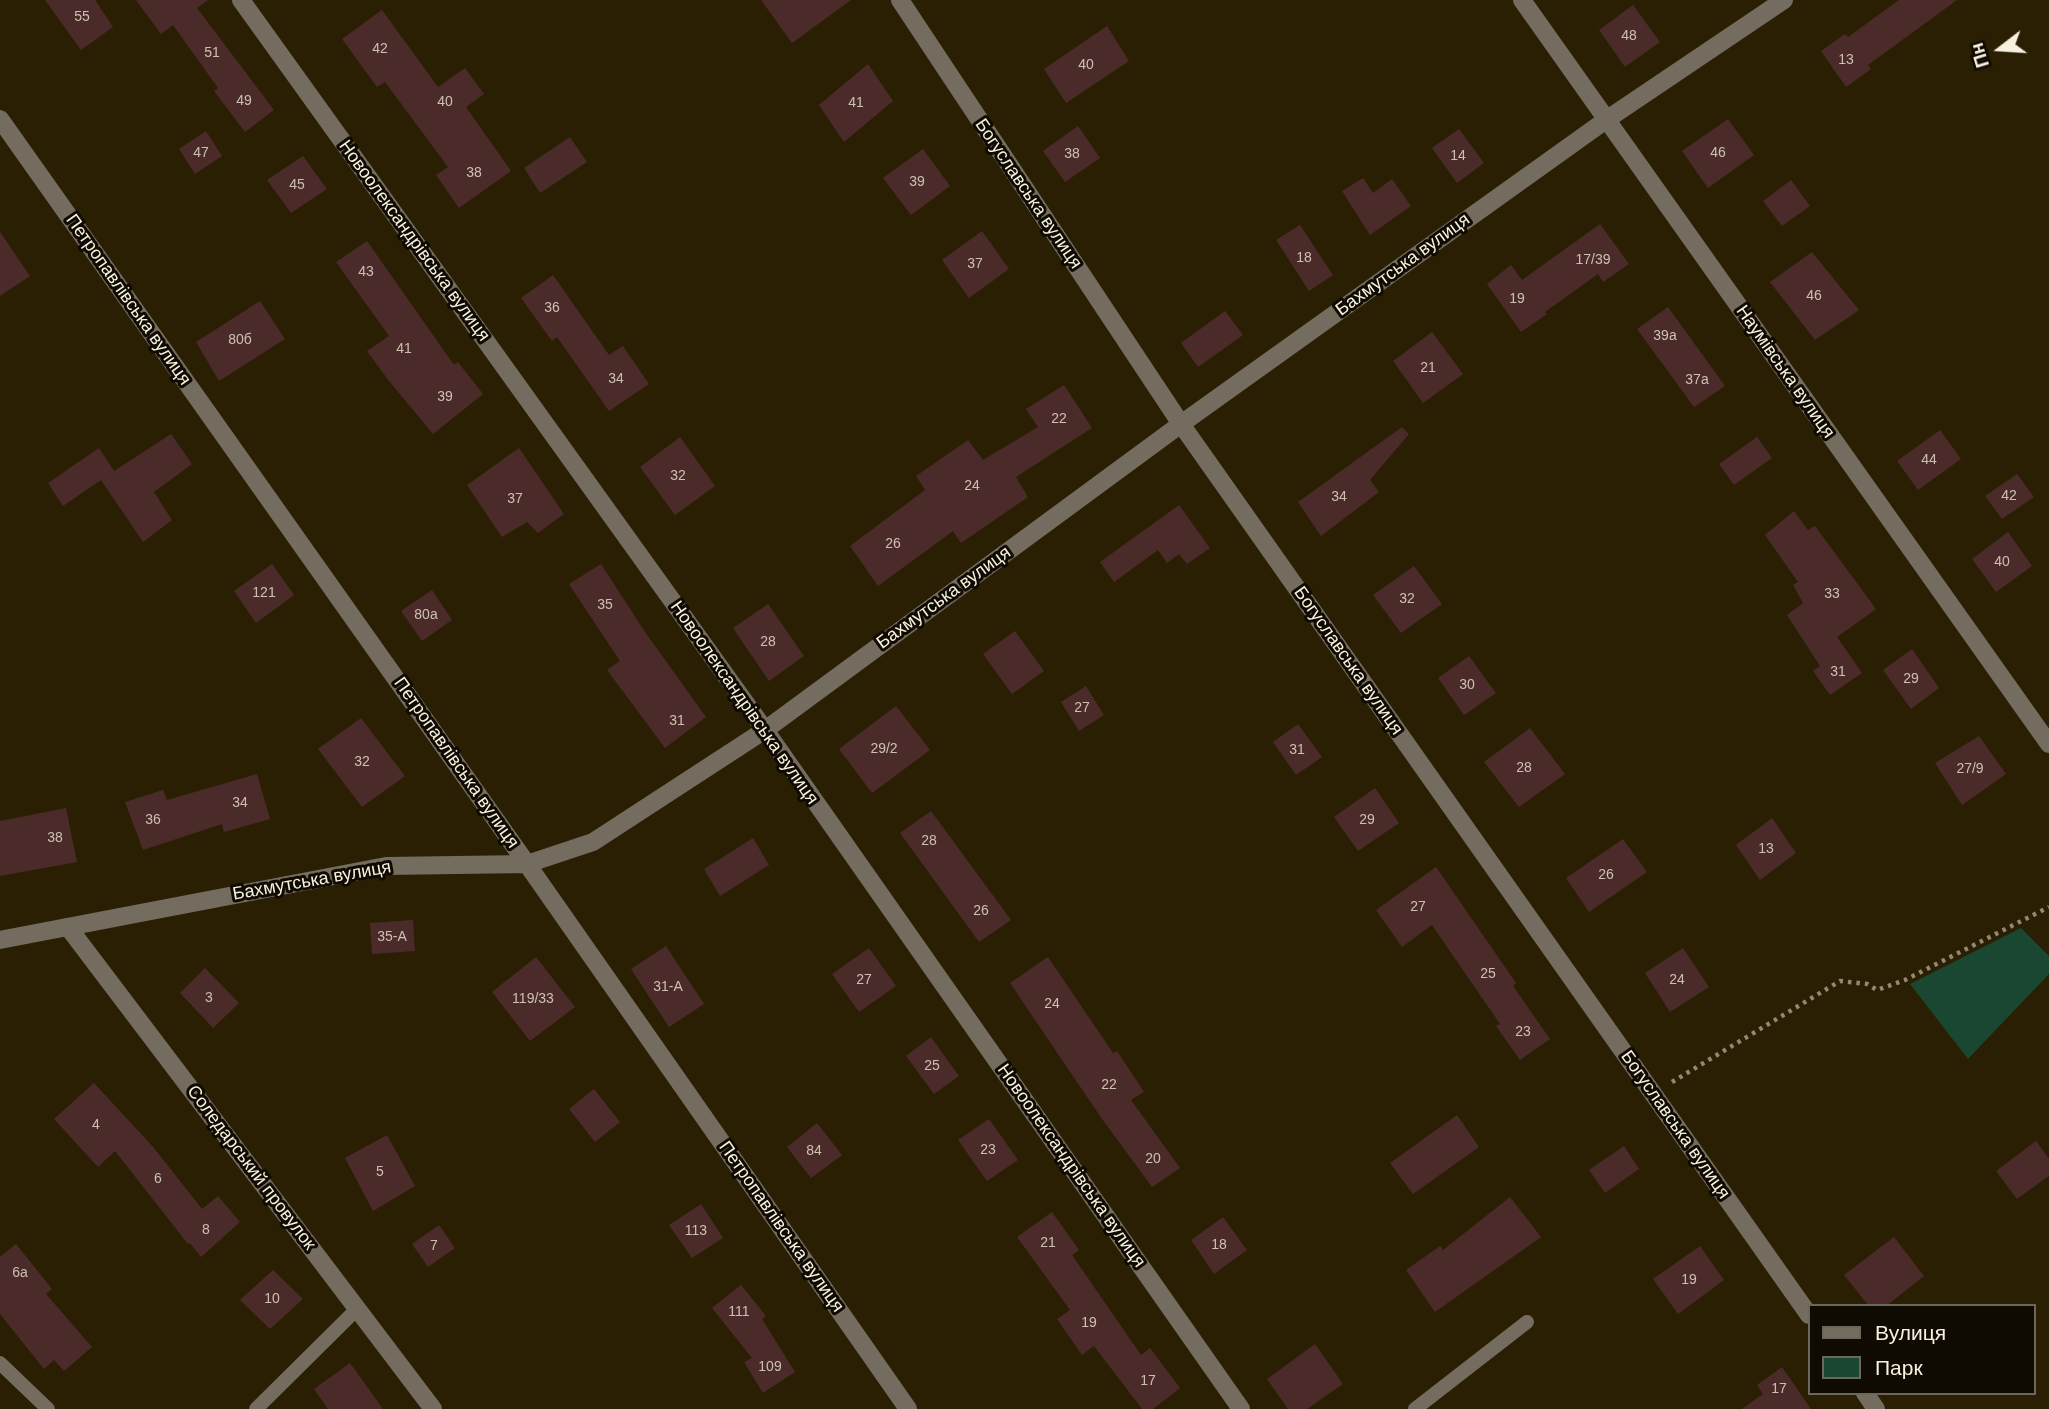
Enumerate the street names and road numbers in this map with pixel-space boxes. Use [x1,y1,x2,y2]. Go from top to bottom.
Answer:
street label: Богуславська вулиця [970,115,1086,273]
street label: Новоолександрівська вулиця [334,136,494,346]
street label: Бахмутська вулиця [1332,209,1474,321]
street label: Петропавлівська вулиця [61,210,195,390]
street label: Наумівська вулиця [1731,301,1839,443]
street label: Бахмутська вулиця [873,542,1015,654]
street label: Богуславська вулиця [1289,583,1407,739]
street label: Новоолександрівська вулиця [665,597,823,809]
street label: Петропавлівська вулиця [389,673,523,853]
street label: Бахмутська вулиця [231,856,393,906]
street label: Богуславська вулиця [1616,1047,1734,1203]
street label: Новоолександрівська вулиця [992,1060,1150,1272]
street label: Соледарський провулок [182,1081,320,1255]
street label: Петропавлівська вулиця [714,1137,848,1317]

